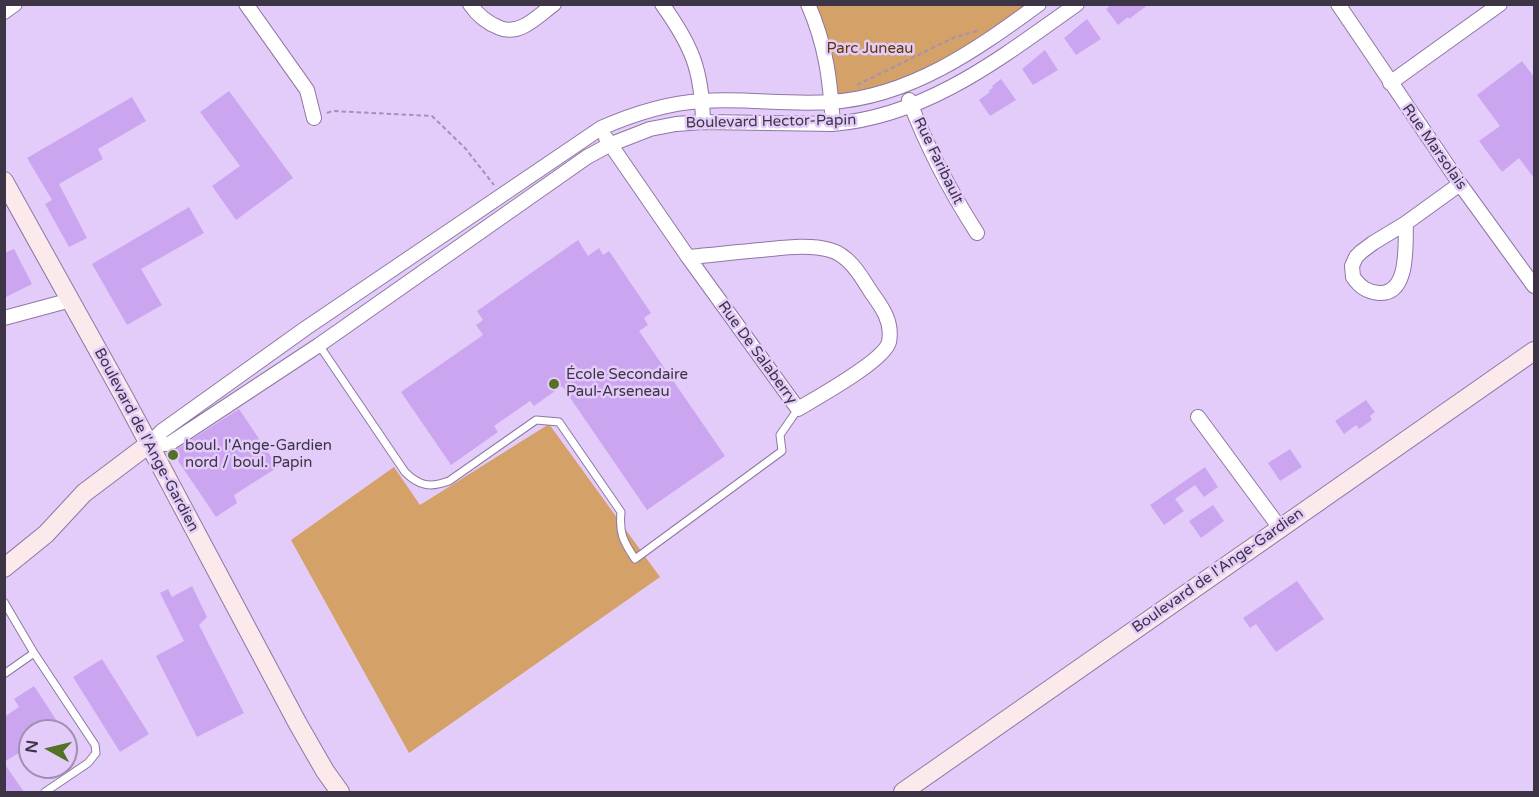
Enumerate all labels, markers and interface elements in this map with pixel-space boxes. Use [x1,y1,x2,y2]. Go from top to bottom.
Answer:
park label: Parc Juneau [827,40,913,58]
street label: Rue Marsolais [1398,101,1470,193]
street label: Boulevard Hector-Papin [686,112,856,132]
street label: Rue Faribault [909,115,967,207]
street label: Rue De Salaberry [714,298,800,408]
street label: Boulevard de l'Ange-Gardien [90,345,202,535]
place label: École Secondaire Paul-Arseneau [566,366,688,401]
marker: École Secondaire Paul-Arseneau [547,377,561,391]
place label: boul. l'Ange-Gardien nord / boul. Papin [185,437,332,472]
marker: boul. l'Ange-Gardien nord / boul. Papin [166,448,180,462]
street label: Boulevard de l'Ange-Gardien [1129,505,1307,637]
north arrow [18,719,78,779]
text: N [21,739,43,755]

